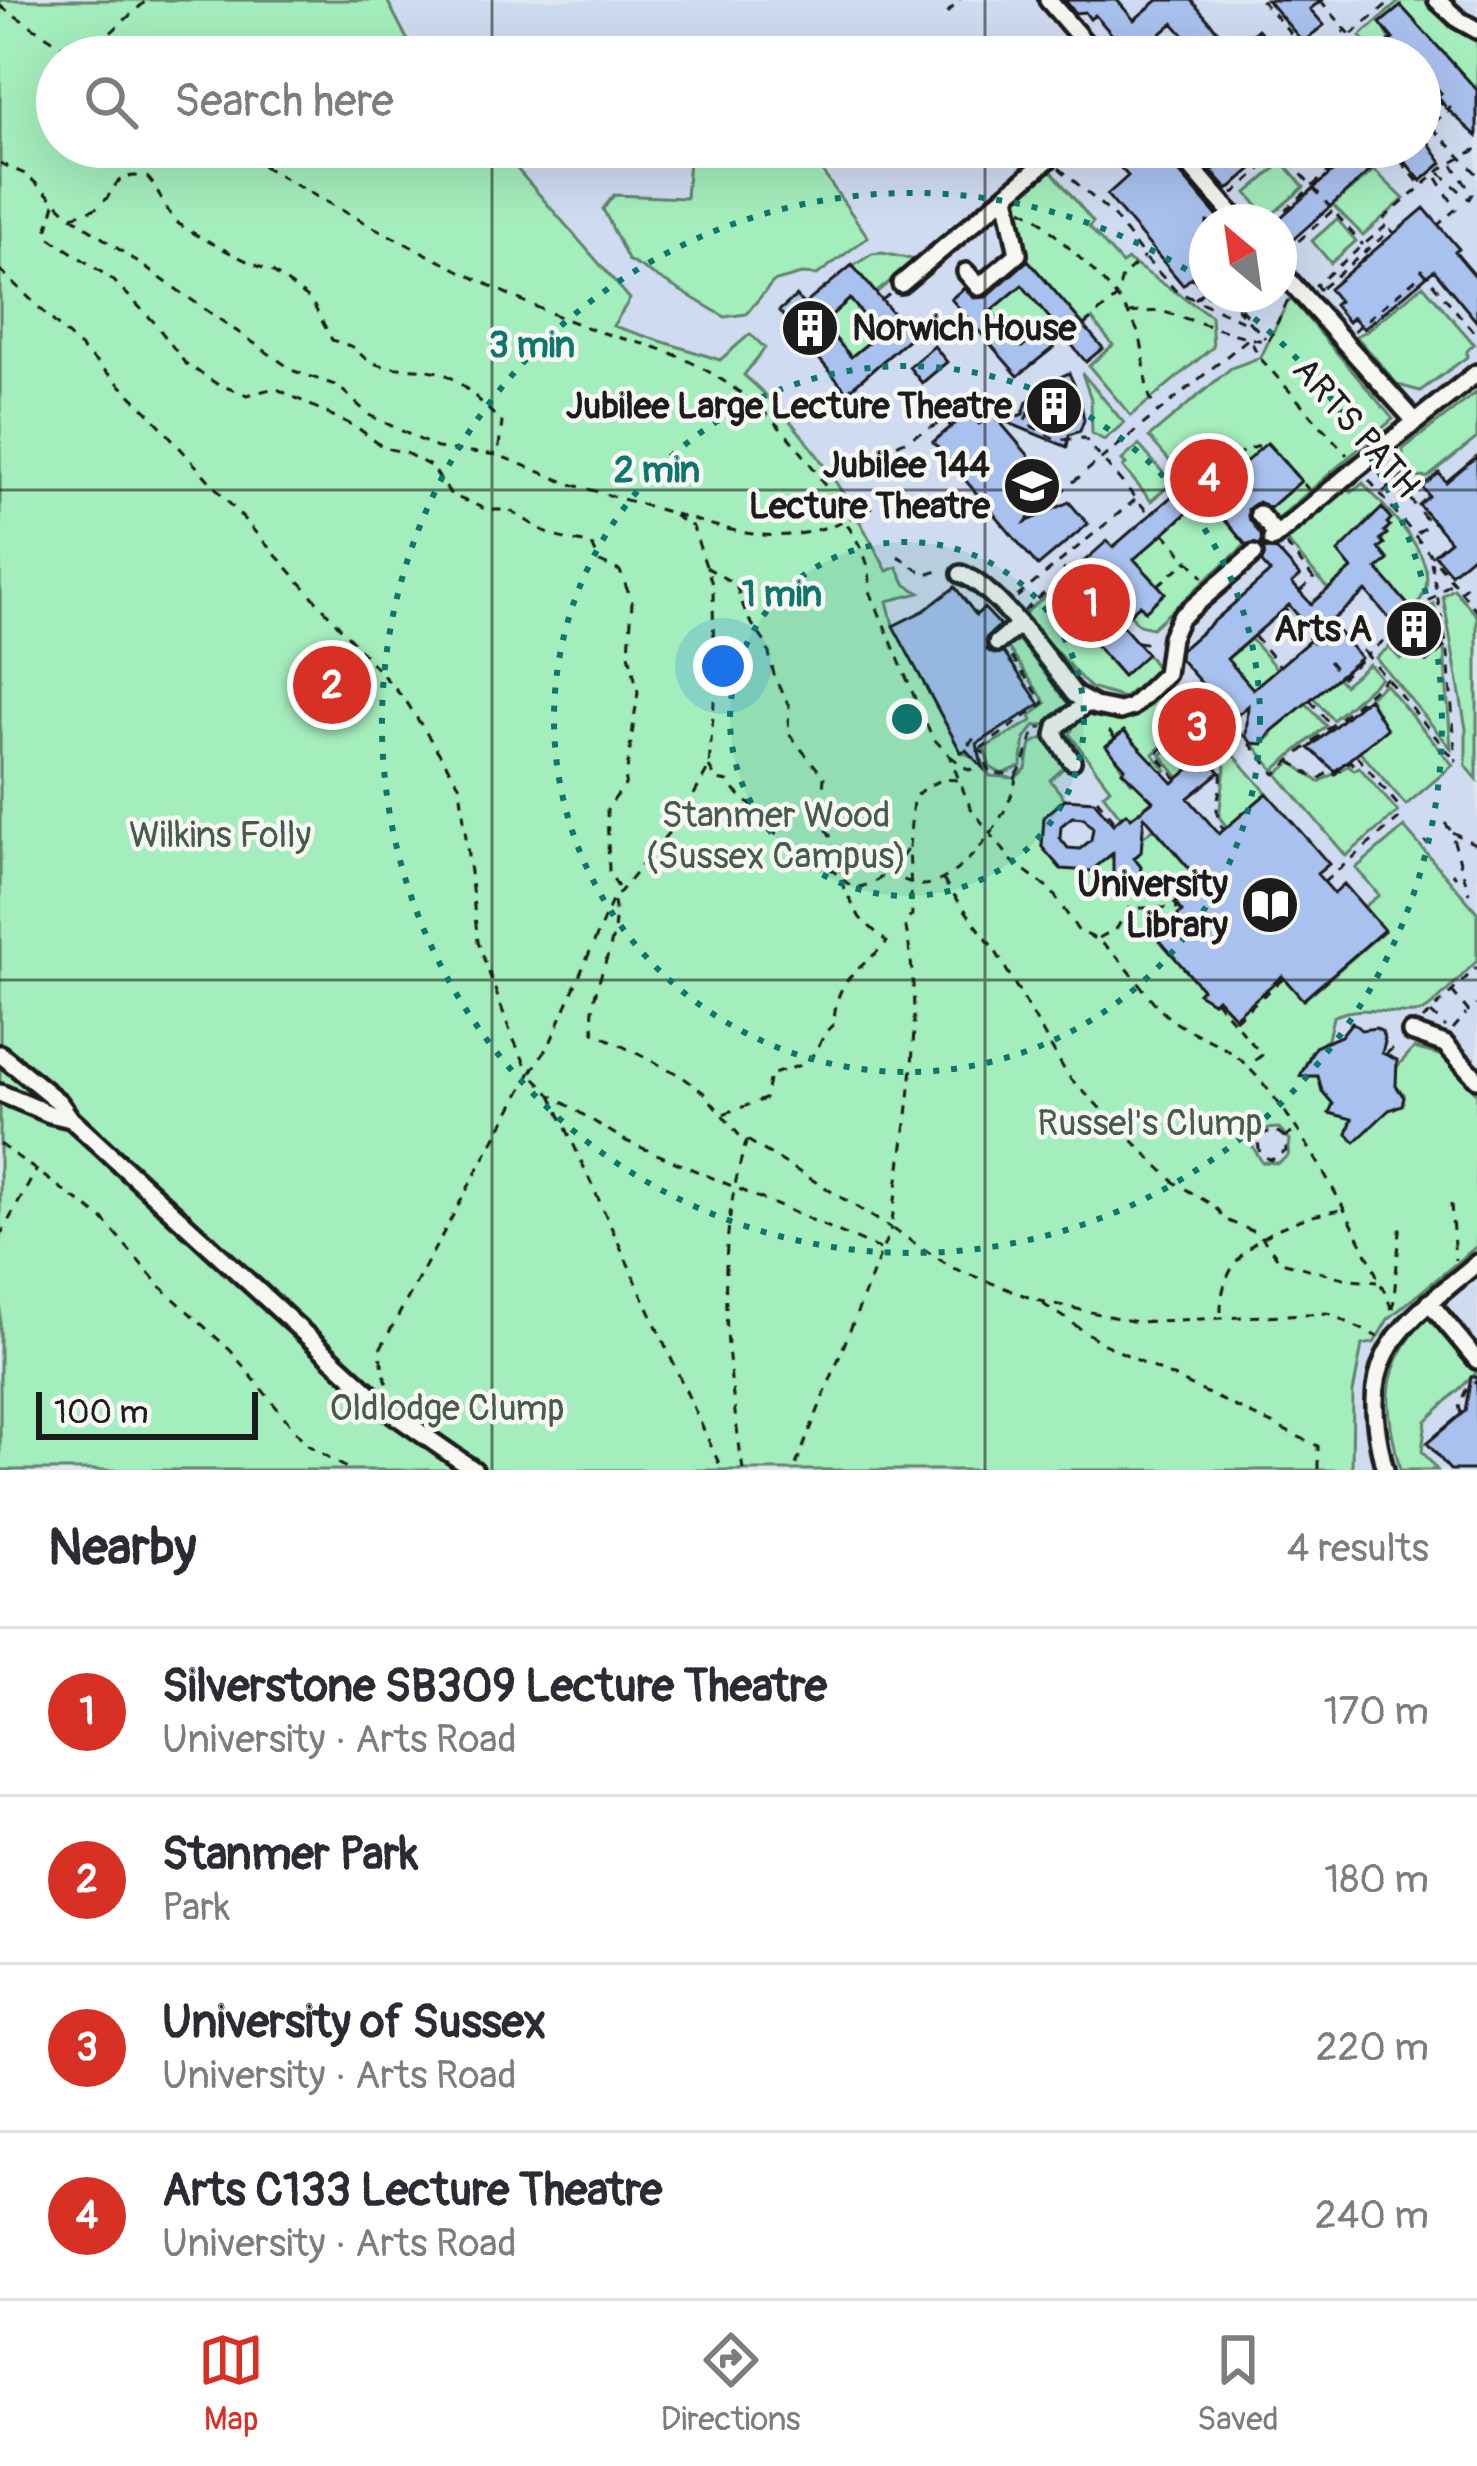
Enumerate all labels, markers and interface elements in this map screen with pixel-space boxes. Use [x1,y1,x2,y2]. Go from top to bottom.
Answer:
search box [36,36,1441,168]
icon: search [78,69,144,135]
text: Search here [174,74,394,130]
north arrow [1189,204,1297,312]
building icon: Norwich House [779,297,841,359]
place label: Norwich House [852,306,1078,351]
text: 3 min [489,323,575,368]
street label: ARTS PATH [1283,348,1429,508]
building icon: Jubilee Large Lecture Theatre [1023,375,1085,437]
place label: Jubilee Large Lecture Theatre [566,384,1013,429]
pin: 4 [1170,433,1248,523]
place label: Jubilee 144 Lecture Theatre [749,443,991,529]
text: 2 min [614,448,700,493]
school or university icon: Jubilee 144 Lecture Theatre [1001,455,1063,517]
pin: 1 [1052,558,1130,648]
text: 1 min [742,572,822,617]
building icon: Arts A [1383,598,1445,660]
place label: Arts A [1274,607,1372,652]
your location [693,636,753,696]
pin: 2 [293,640,371,730]
pin: 3 [1158,682,1236,772]
centre of rings [886,698,928,740]
park label: Stanmer Wood (Sussex Campus) [645,793,907,879]
park label: Wilkins Folly [129,813,311,858]
place label: University Library [1077,862,1229,948]
library icon: University Library [1239,874,1301,936]
park label: Russel's Clump [1037,1101,1263,1146]
scale bar [36,1386,258,1439]
park label: Oldlodge Clump [330,1386,564,1431]
text: 100 m [54,1392,148,1433]
text: Nearby [48,1516,196,1580]
text: 4 results [1287,1524,1429,1573]
text: Silverstone SB309 Lecture Theatre [162,1659,827,1715]
text: 1 [79,1687,95,1736]
text: 170 m [1323,1687,1429,1736]
text: University · Arts Road [162,1715,517,1764]
text: Stanmer Park [162,1827,418,1883]
text: 2 [76,1855,98,1904]
text: 180 m [1324,1855,1429,1904]
text: Park [162,1883,230,1932]
text: University of Sussex [162,1995,546,2051]
text: 3 [76,2023,98,2072]
text: 220 m [1316,2023,1429,2072]
text: University · Arts Road [162,2051,517,2100]
text: Arts C133 Lecture Theatre [162,2163,662,2219]
text: 4 [76,2191,98,2240]
text: 240 m [1315,2191,1429,2240]
text: University · Arts Road [162,2219,517,2268]
tab: Map [198,2327,264,2440]
tab: Directions [661,2327,801,2440]
tab: Saved [1197,2327,1279,2440]

